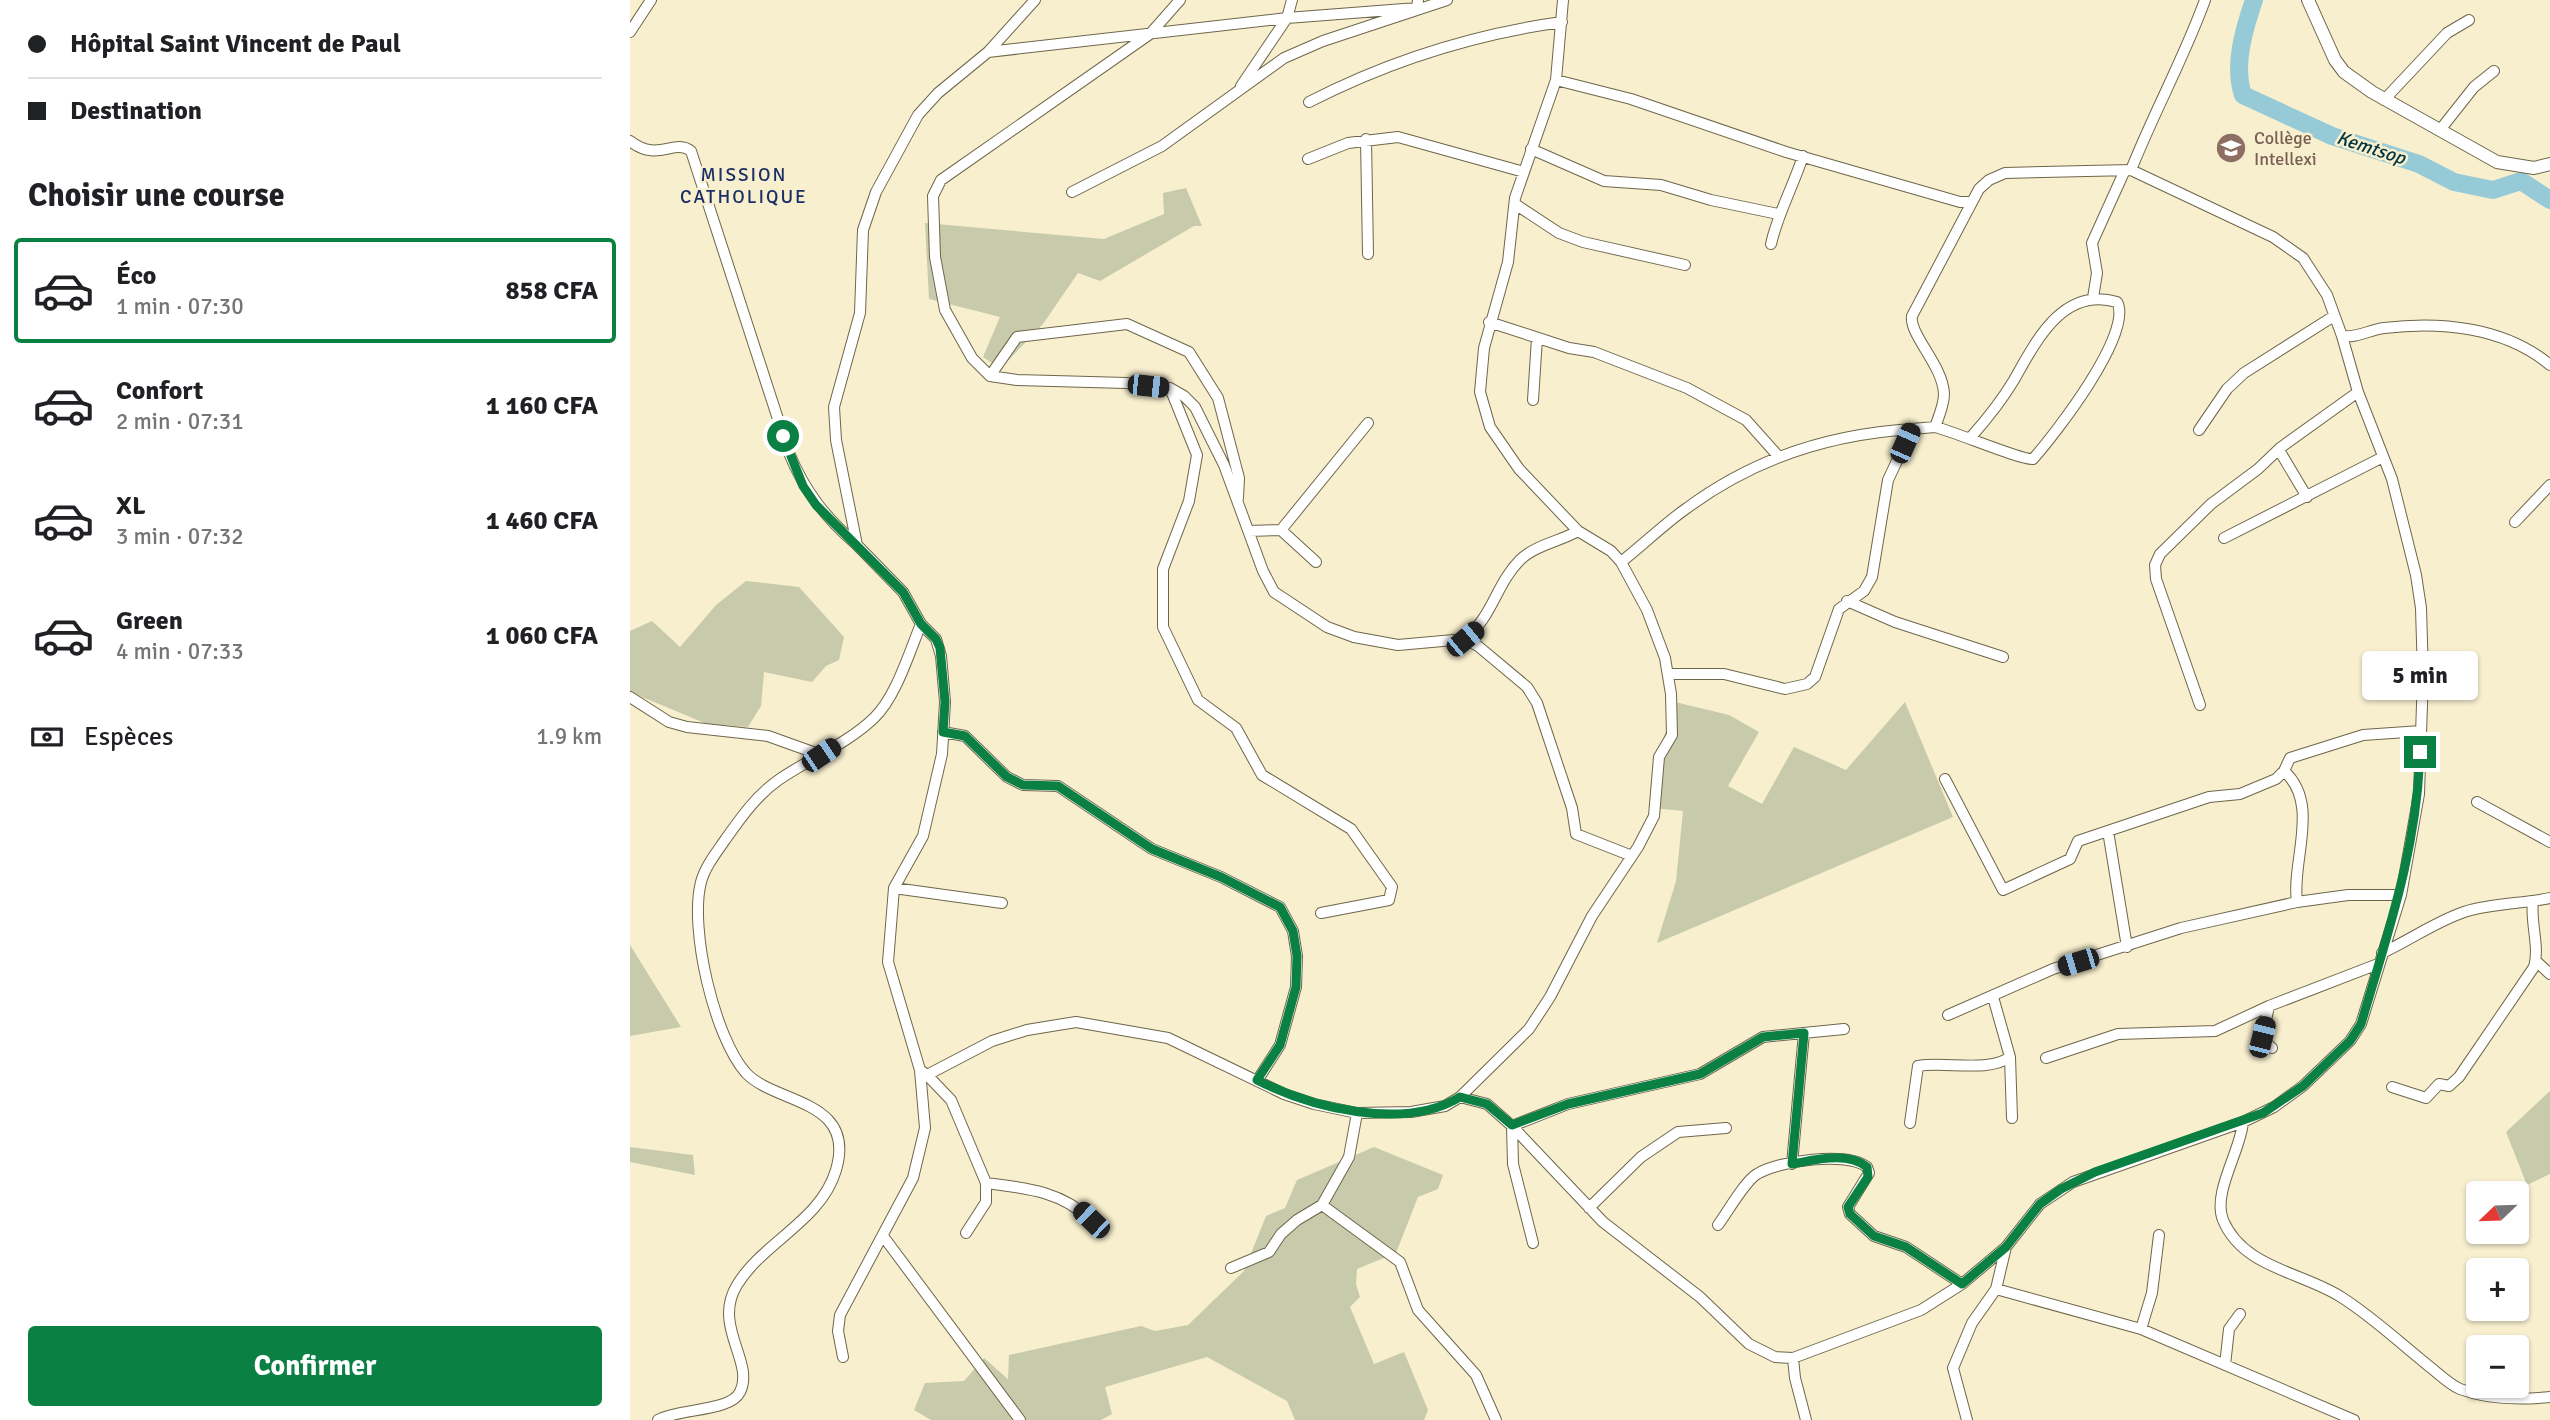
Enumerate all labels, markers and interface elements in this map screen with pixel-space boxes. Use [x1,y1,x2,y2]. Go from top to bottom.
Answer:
text: Hôpital Saint Vincent de Paul [70,28,401,60]
text: Destination [70,95,202,127]
water label: Kemtsop [2334,126,2409,171]
place label: Collège Intellexi [2254,127,2317,170]
school or university icon: Collège Intellexi [2214,131,2248,165]
district label: MISSION CATHOLIQUE [680,163,808,209]
text: Choisir une course [28,176,285,215]
icon: car [32,259,95,322]
text: Éco [116,260,156,292]
text: 858 CFA [506,275,598,307]
text: 1 min · 07:30 [116,292,244,321]
car [1127,373,1170,399]
icon: car [32,374,95,437]
text: Confort [116,375,203,407]
text: 1 160 CFA [486,390,598,422]
text: 2 min · 07:31 [116,407,244,436]
route start [767,420,799,452]
car [1887,420,1924,466]
icon: car [32,489,95,552]
text: XL [116,490,146,522]
text: 1 460 CFA [486,505,598,537]
text: 3 min · 07:32 [116,522,244,551]
icon: car [32,604,95,667]
text: Green [116,605,183,637]
car [1443,617,1488,661]
text: 1 060 CFA [486,620,598,652]
text: 4 min · 07:33 [116,637,244,666]
callout: 5 min [2362,650,2478,700]
text: 5 min [2392,661,2448,690]
icon: cash [28,718,66,756]
text: Espèces [84,721,173,753]
text: 1.9 km [536,722,602,751]
car [798,735,845,775]
route end [2404,736,2436,768]
car [2055,946,2102,978]
car [2247,1014,2278,1060]
north arrow [2466,1181,2529,1244]
map controls [2466,1181,2529,1398]
car [1069,1198,1114,1242]
button: + [2466,1258,2529,1321]
button: Confirmer [28,1326,602,1406]
button: − [2466,1335,2529,1398]

